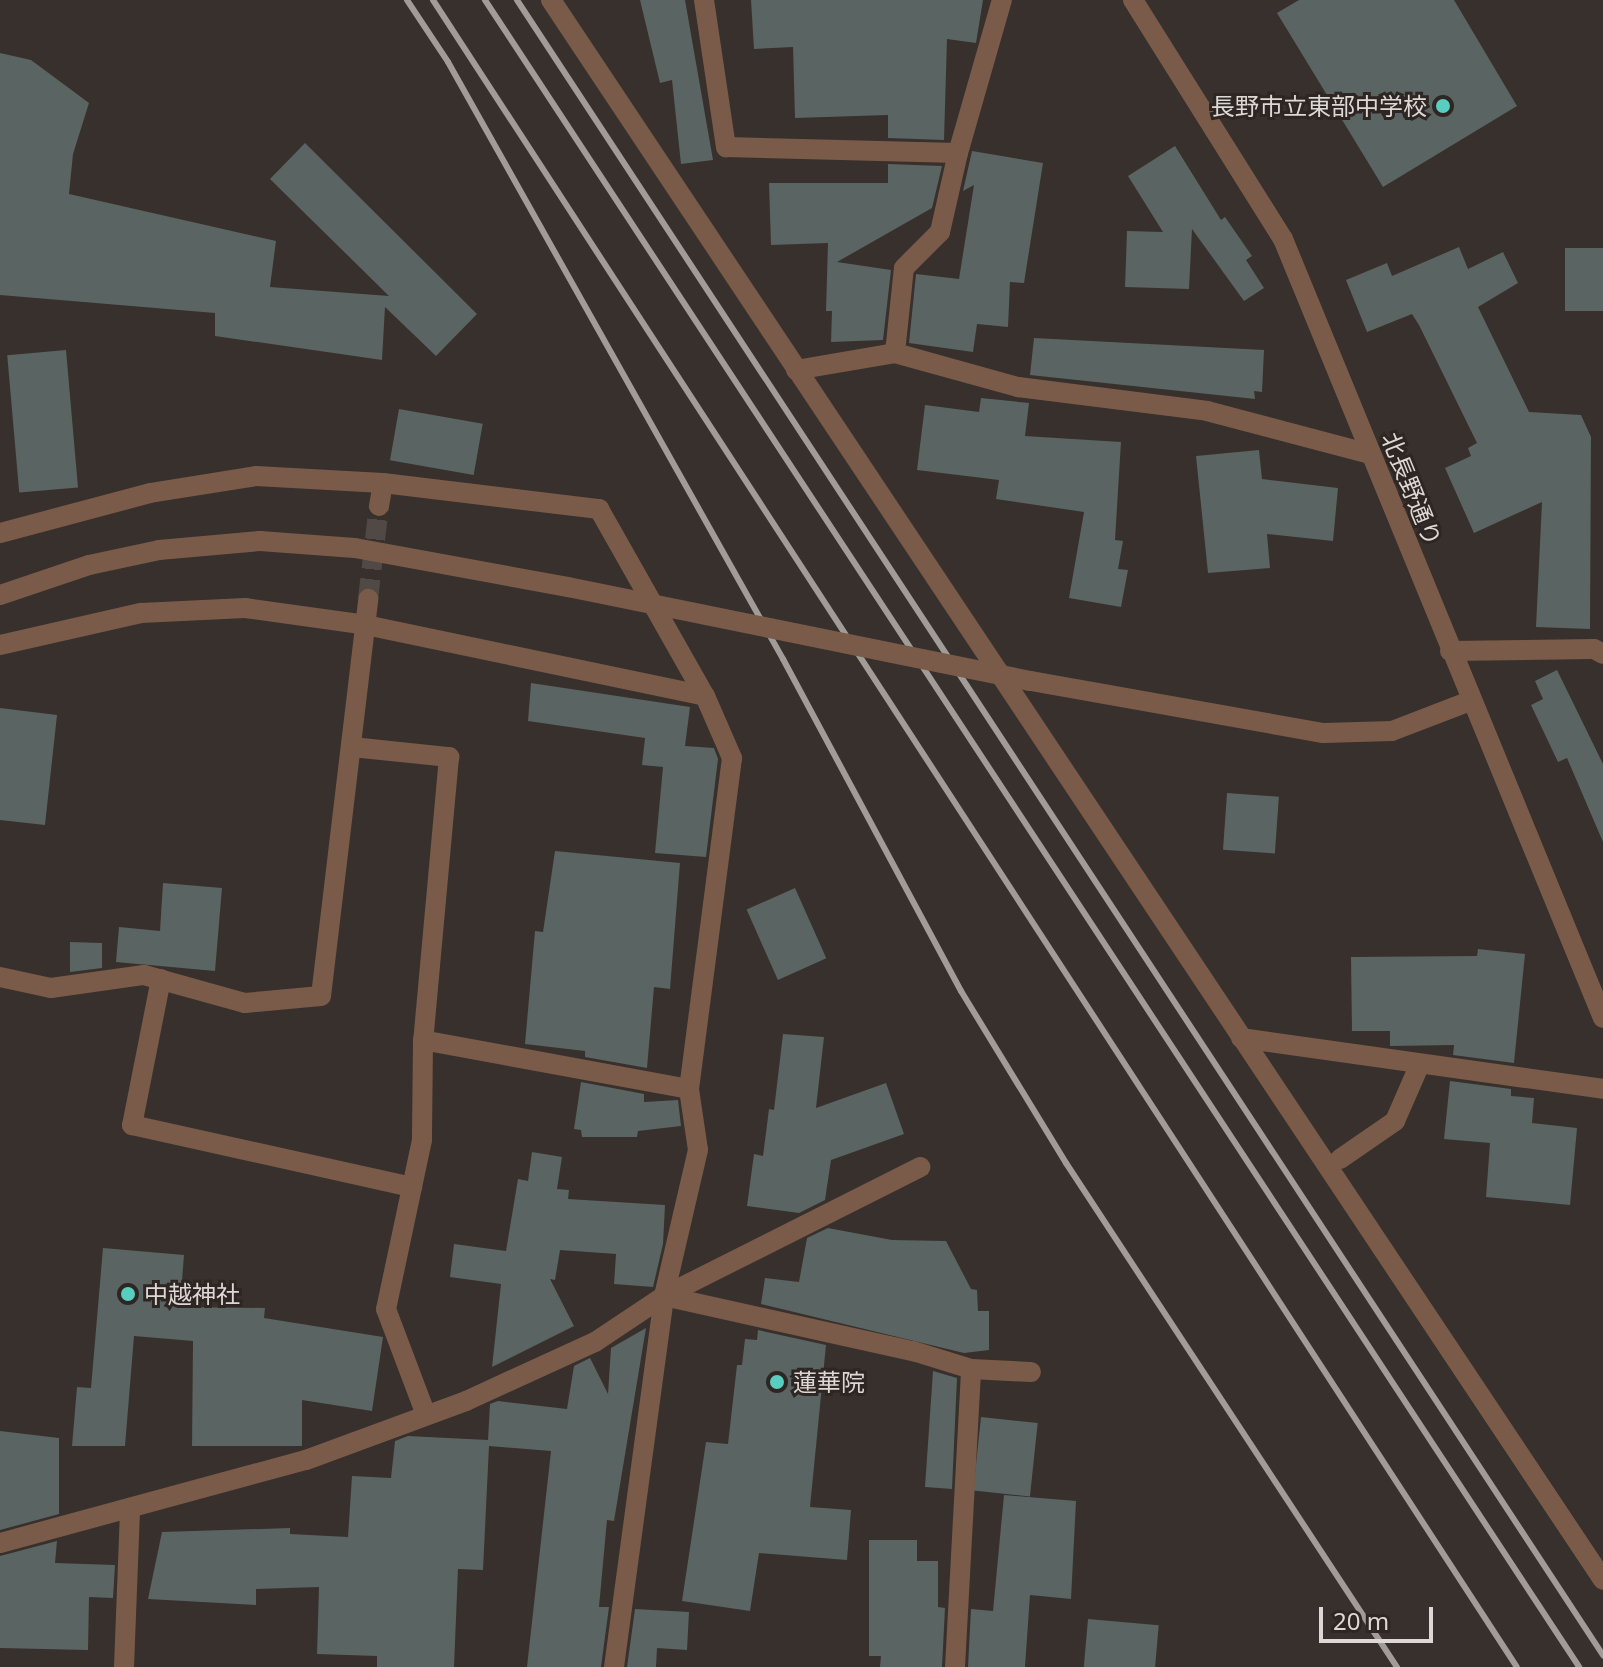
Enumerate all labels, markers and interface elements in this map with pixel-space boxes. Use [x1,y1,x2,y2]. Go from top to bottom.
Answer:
place label: 長野市立東部中学校 [1211,92,1427,120]
marker: 長野市立東部中学校 [1434,97,1452,115]
street label: 北長野通り [1376,428,1448,550]
place label: 中越神社 [144,1280,240,1308]
marker: 中越神社 [119,1285,137,1303]
place label: 蓮華院 [793,1368,865,1396]
marker: 蓮華院 [768,1373,786,1391]
scale bar [1323,1591,1437,1641]
text: 20 m [1333,1604,1389,1637]

